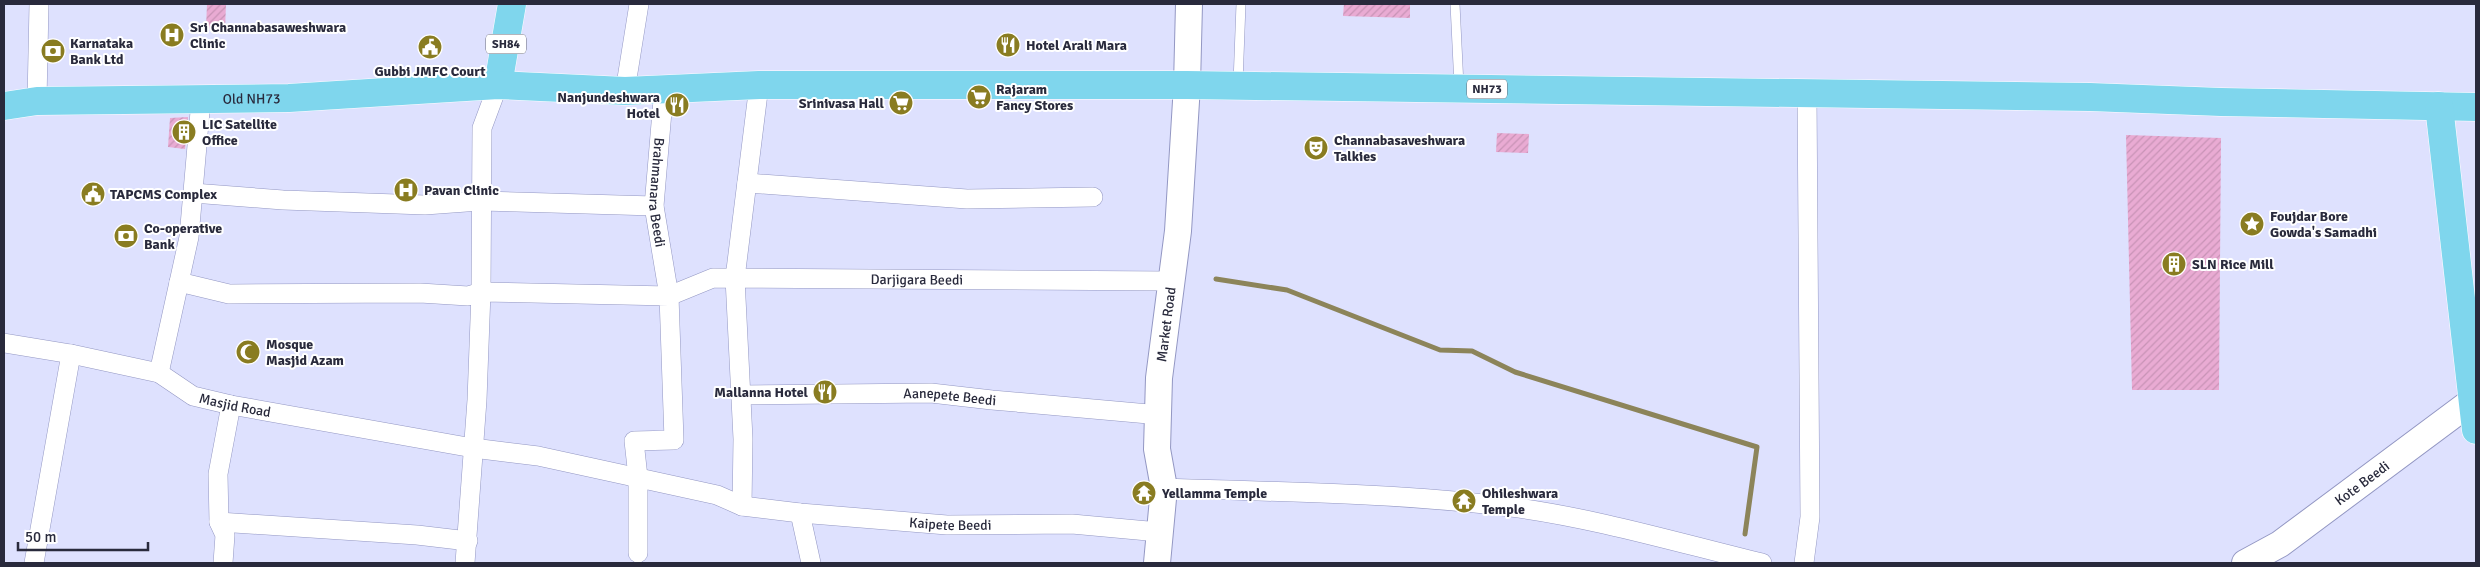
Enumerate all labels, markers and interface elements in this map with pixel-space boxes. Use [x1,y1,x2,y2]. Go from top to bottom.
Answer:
place label: Sri Channabasaweshwara Clinic [190,19,346,52]
hospital icon: Sri Channabasaweshwara Clinic [159,22,185,48]
restaurant icon: Hotel Arali Mara [995,32,1021,58]
public building icon: Gubbi JMFC Court [417,34,443,60]
road number: SH84 [486,34,526,54]
place label: Karnataka Bank Ltd [70,35,133,68]
place label: Hotel Arali Mara [1026,37,1127,54]
bank icon: Karnataka Bank Ltd [40,38,66,64]
place label: Gubbi JMFC Court [374,63,486,80]
road number: NH73 [1467,80,1507,98]
place label: Rajaram Fancy Stores [996,81,1073,114]
supermarket icon: Rajaram Fancy Stores [966,84,992,110]
place label: Nanjundeshwara Hotel [557,89,661,122]
street label: Old NH73 [223,90,281,107]
supermarket icon: Srinivasa Hall [888,90,914,116]
restaurant icon: Nanjundeshwara Hotel [664,92,690,118]
place label: Srinivasa Hall [799,95,885,112]
place label: LIC Satellite Office [202,116,277,149]
building icon: LIC Satellite Office [171,119,197,145]
place label: Channabasaveshwara Talkies [1334,132,1465,165]
theatre icon: Channabasaveshwara Talkies [1303,135,1329,161]
street label: Brahmanara Beedi [645,137,669,248]
hospital icon: Pavan Clinic [393,177,419,203]
public building icon: TAPCMS Complex [80,181,106,207]
place label: Pavan Clinic [424,182,499,199]
place label: TAPCMS Complex [110,186,217,203]
place label: Foujdar Bore Gowda's Samadhi [2270,208,2377,241]
place icon: Foujdar Bore Gowda's Samadhi [2239,211,2265,237]
place label: Co-operative Bank [144,220,222,253]
bank icon: Co-operative Bank [113,223,139,249]
building icon: SLN Rice Mill [2161,251,2187,277]
place label: SLN Rice Mill [2192,256,2274,273]
street label: Darjigara Beedi [870,271,963,288]
street label: Market Road [1153,286,1179,363]
place label: Mosque Masjid Azam [266,336,344,369]
mosque icon: Mosque Masjid Azam [235,339,261,365]
restaurant icon: Mallanna Hotel [812,379,838,405]
place label: Mallanna Hotel [714,384,809,401]
street label: Aanepete Beedi [903,384,997,409]
street label: Masjid Road [197,389,272,420]
street label: Kote Beedi [2331,457,2393,509]
temple icon: Yellamma Temple [1131,480,1157,506]
place label: Yellamma Temple [1161,485,1267,502]
place label: Ohileshwara Temple [1482,485,1558,518]
temple icon: Ohileshwara Temple [1451,488,1477,514]
street label: Kaipete Beedi [909,513,991,534]
scale bar [18,520,148,552]
text: 50 m [25,528,56,546]

